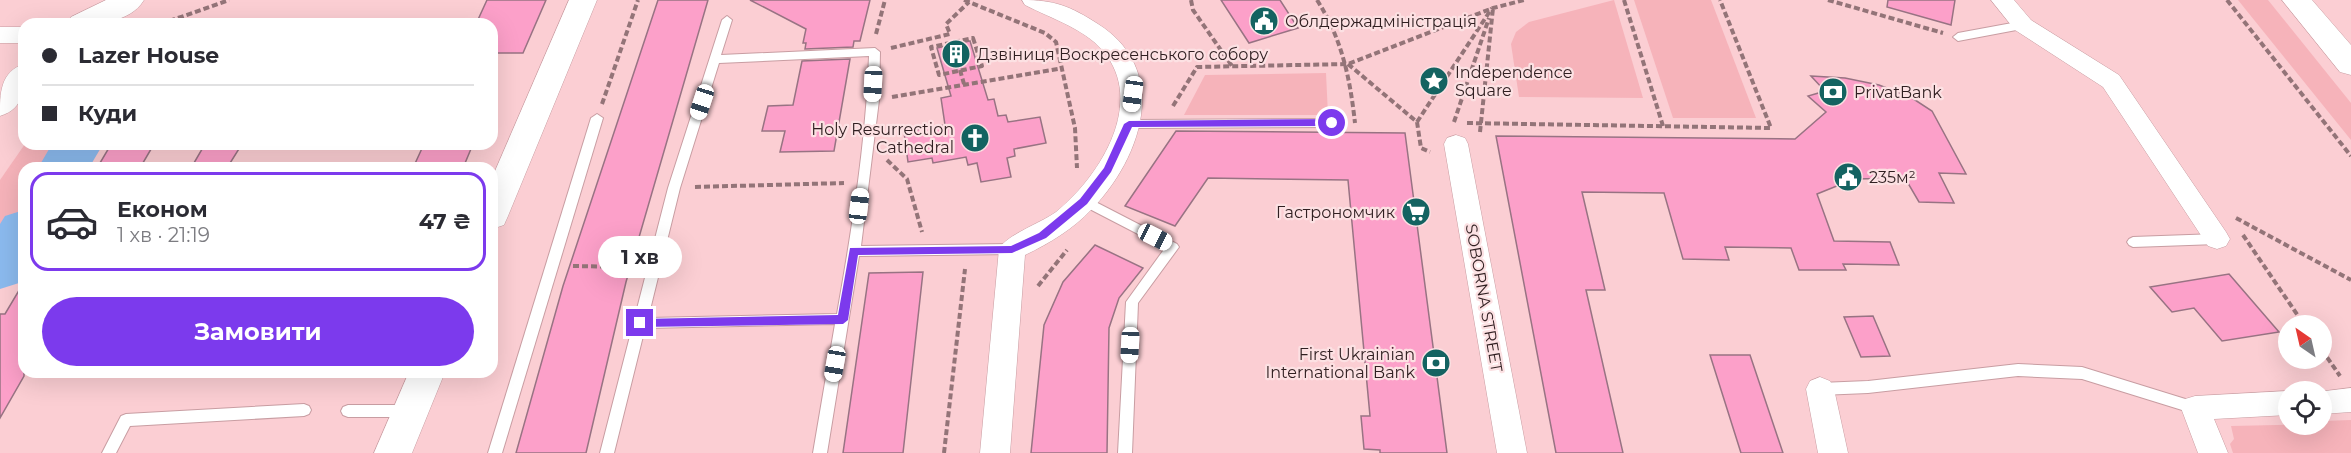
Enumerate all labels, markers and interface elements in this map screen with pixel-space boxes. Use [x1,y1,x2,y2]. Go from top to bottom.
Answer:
public building icon: Облдержадміністрація [1248,5,1280,37]
place label: Облдержадміністрація [1285,12,1477,31]
building icon: Дзвіниця Воскресенського собору [940,38,972,70]
text: Lazer House [78,42,219,69]
place label: Дзвіниця Воскресенського собору [977,45,1268,64]
place label: Independence Square [1455,63,1572,100]
place icon: Independence Square [1418,65,1450,97]
car [863,66,883,102]
car [1122,75,1144,113]
bank icon: PrivatBank [1817,76,1849,108]
car [688,82,716,122]
place label: PrivatBank [1854,83,1942,102]
text: Куди [78,100,137,127]
route start [1318,109,1345,136]
place label: Holy Resurrection Cathedral [811,120,954,157]
church icon: Holy Resurrection Cathedral [959,122,991,154]
public building icon: 235м² [1832,161,1864,193]
place label: 235м² [1869,168,1916,187]
car [848,187,870,225]
icon: car [45,195,99,249]
text: Економ [117,196,208,223]
supermarket icon: Гастрономчик [1400,196,1432,228]
place label: Гастрономчик [1276,203,1396,222]
text: 47 ₴ [419,208,471,235]
car [1135,221,1175,253]
street label: SOBORNA STREET [1462,222,1507,374]
text: 1 хв · 21:19 [117,223,210,247]
callout: 1 хв [598,236,682,278]
text: 1 хв [621,245,659,269]
button: Замовити [42,297,474,366]
route end [626,309,653,336]
north arrow [2278,315,2332,369]
map controls [2278,315,2332,435]
car [1120,327,1140,363]
car [823,345,847,383]
place label: First Ukrainian International Bank [1265,345,1415,382]
bank icon: First Ukrainian International Bank [1420,347,1452,379]
button: locate [2278,381,2332,435]

